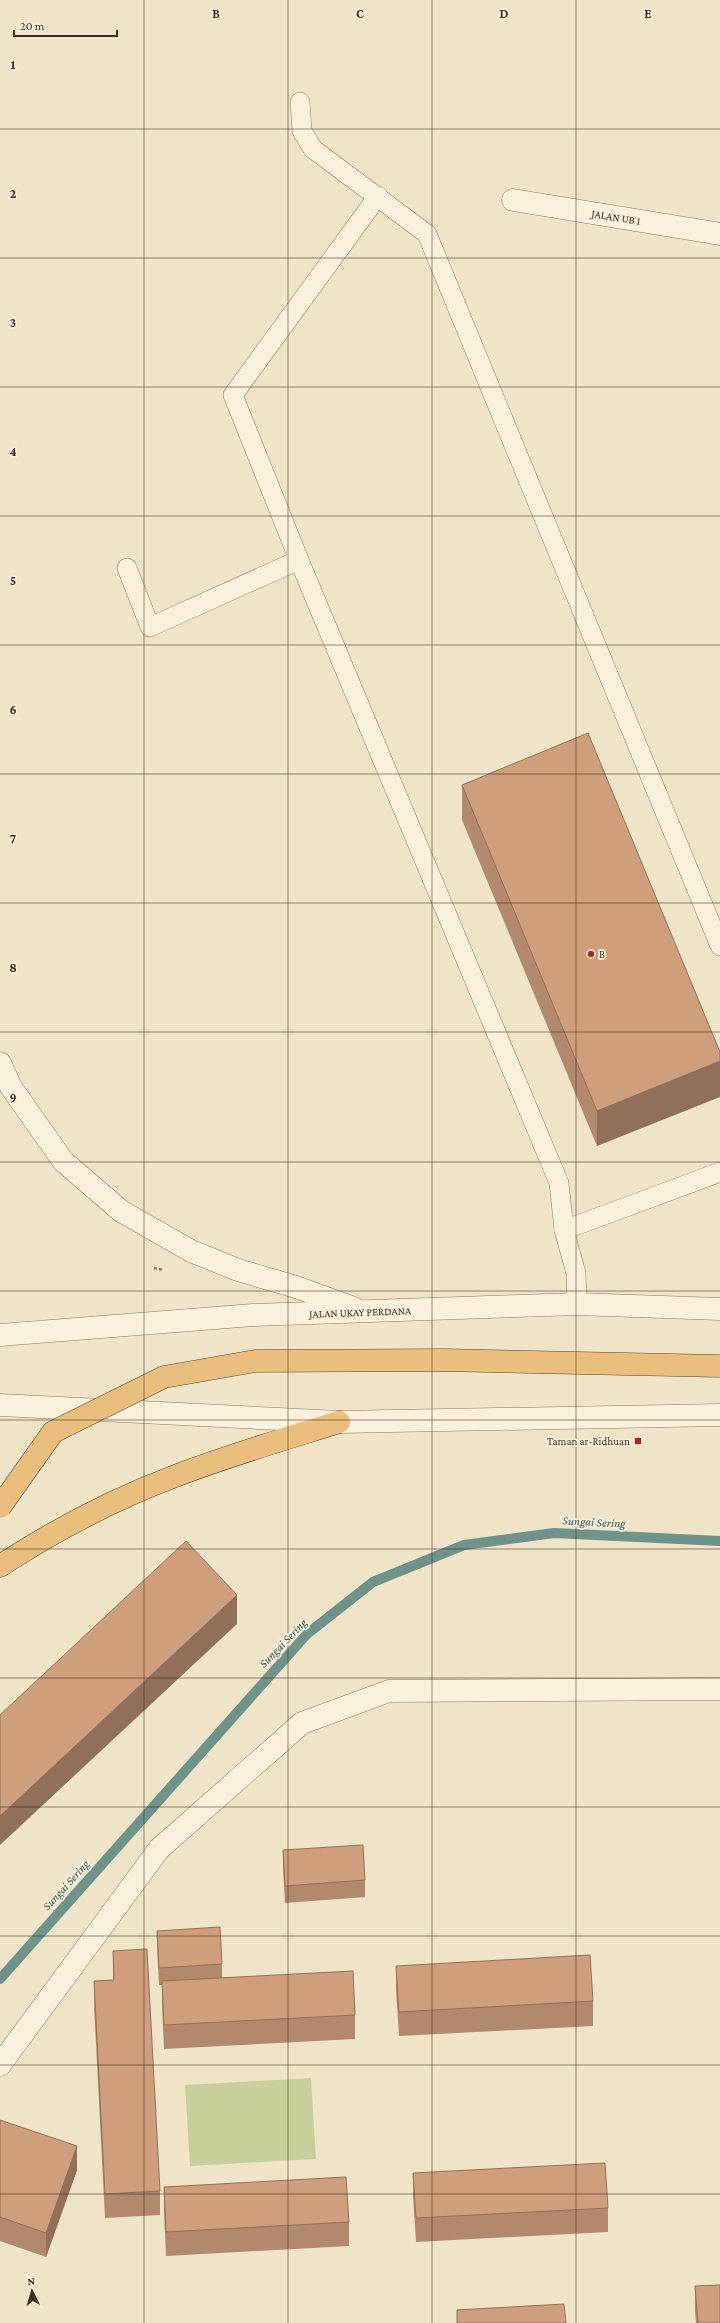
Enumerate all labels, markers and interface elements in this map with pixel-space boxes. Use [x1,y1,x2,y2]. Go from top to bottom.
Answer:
text: B [212,6,220,21]
text: C [356,6,364,21]
text: D [500,6,509,21]
text: E [644,6,652,21]
scale bar [14,12,117,38]
text: 20 m [20,19,45,33]
text: 1 [11,57,16,72]
text: 2 [10,186,17,201]
street label: JALAN UB 1 [590,207,642,228]
text: 3 [10,315,16,330]
text: 4 [9,444,17,459]
text: 5 [10,573,16,588]
text: 6 [9,702,17,717]
text: 7 [10,831,16,846]
place label: B [599,948,605,960]
marker: B [586,949,596,959]
text: 8 [9,960,17,975]
text: 9 [9,1090,17,1105]
street label: JALAN UKAY PERDANA [308,1304,412,1321]
place label: Taman ar-Ridhuan [547,1435,630,1447]
marker: Taman ar-Ridhuan [633,1436,643,1446]
water label: Sungai Sering [562,1513,627,1531]
water label: Sungai Sering [256,1615,310,1671]
water label: Sungai Sering [40,1856,93,1913]
north arrow [12,2271,52,2311]
text: N [27,2275,36,2287]

